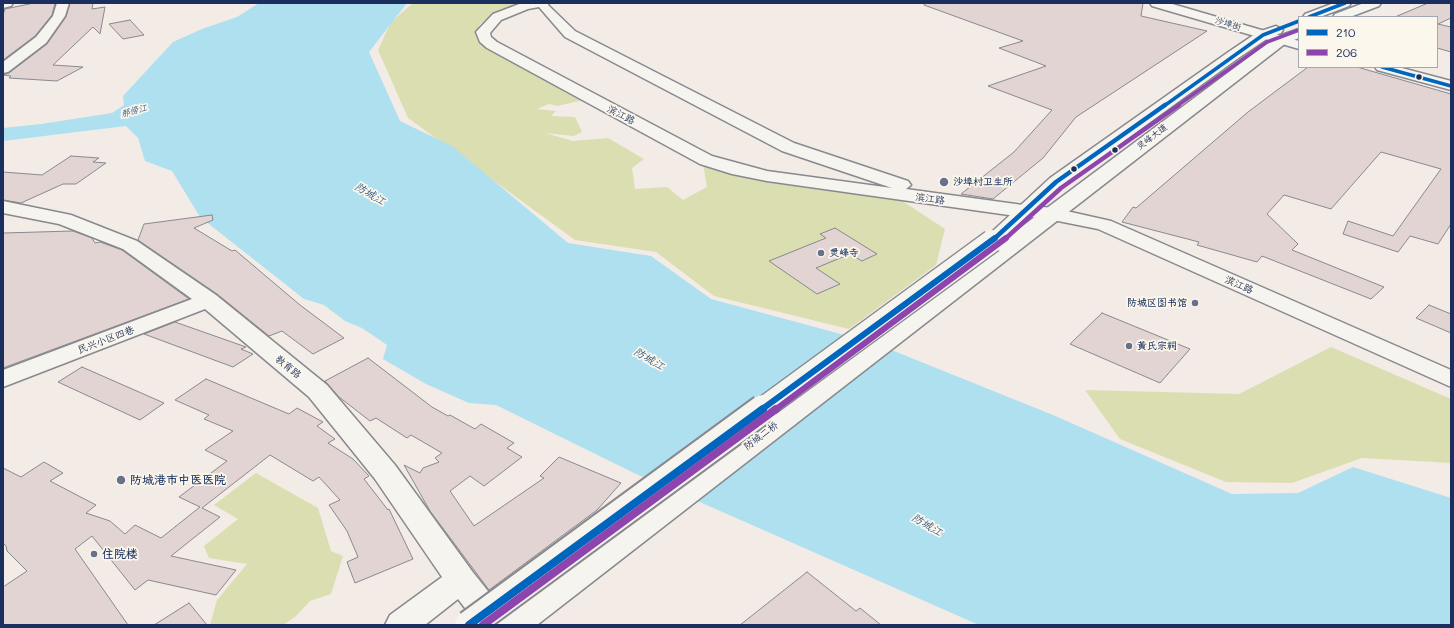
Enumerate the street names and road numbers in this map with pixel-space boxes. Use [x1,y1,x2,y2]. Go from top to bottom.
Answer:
street label: 沙埠街 [1214,15,1242,33]
street label: 滨江路 [605,103,637,127]
street label: 灵峰大道 [1134,122,1170,152]
street label: 滨江路 [914,191,946,207]
street label: 滨江路 [1223,273,1255,297]
street label: 民兴小区四巷 [76,324,136,356]
street label: 教育路 [273,353,303,381]
street label: 防城二桥 [741,419,781,453]

